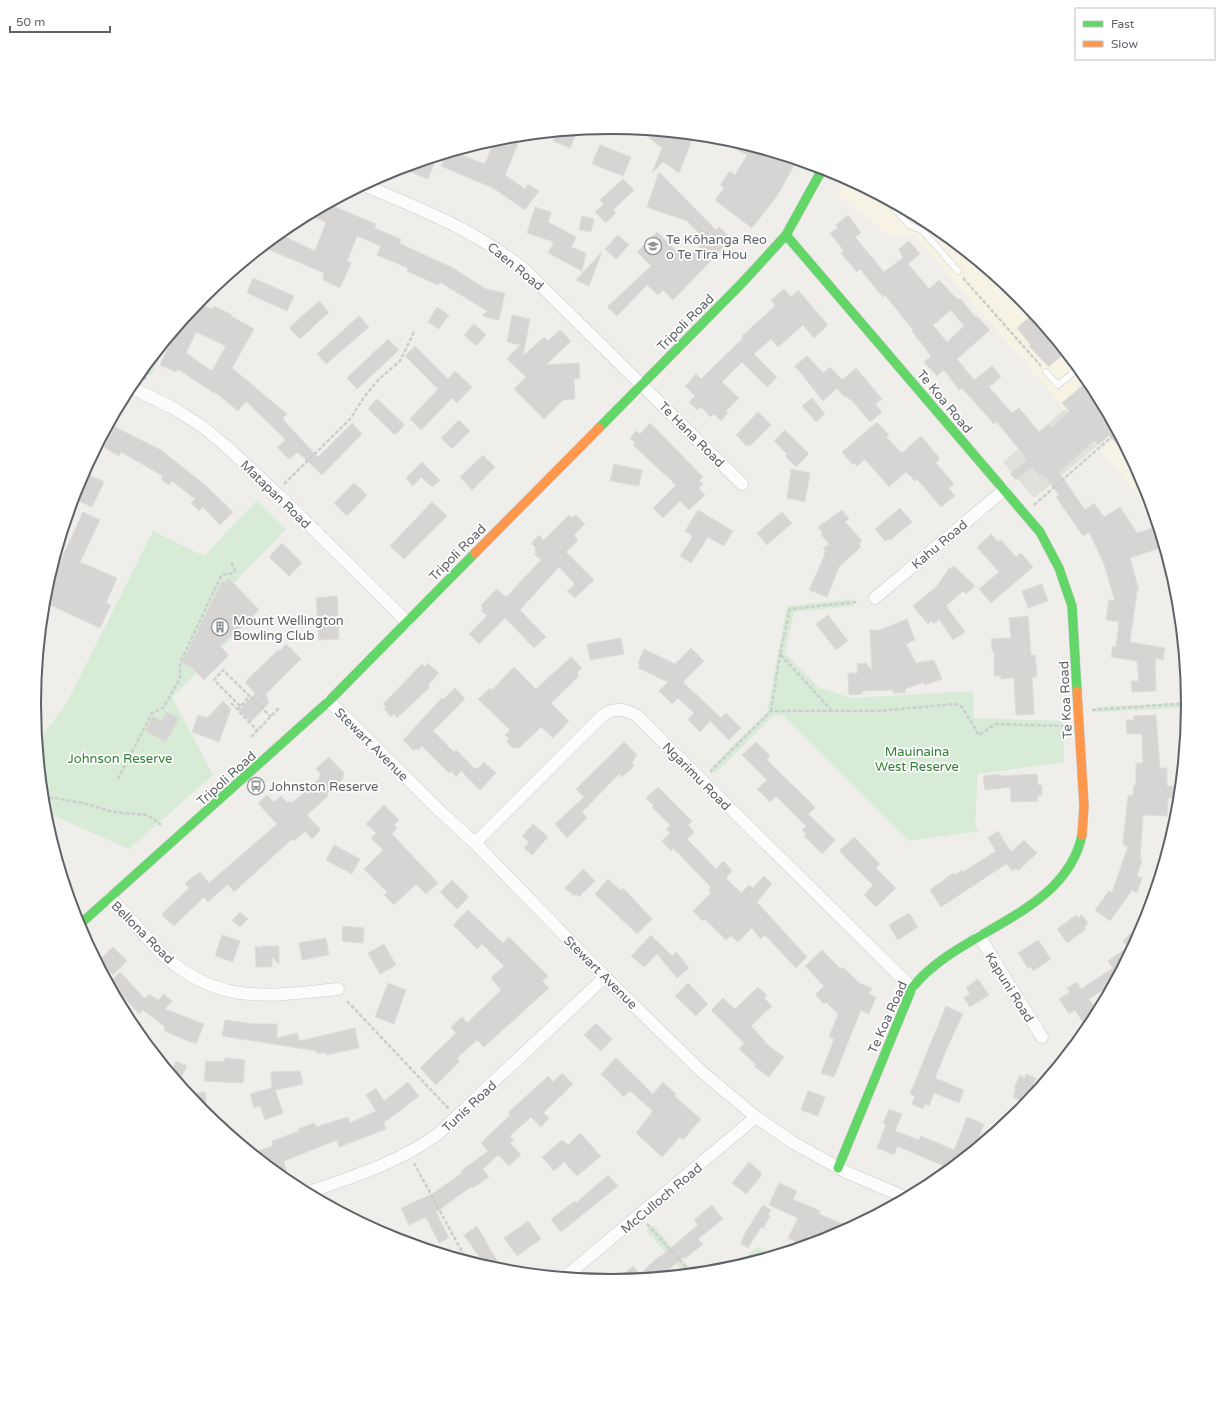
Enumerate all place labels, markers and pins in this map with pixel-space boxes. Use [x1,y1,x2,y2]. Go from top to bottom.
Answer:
place label: Te Kōhanga Reo o Te Tira Hou [666,232,767,263]
school or university icon: Te Kōhanga Reo o Te Tira Hou [643,236,663,256]
place label: Mount Wellington Bowling Club [233,613,344,644]
building icon: Mount Wellington Bowling Club [210,617,230,637]
bus stop icon: Johnston Reserve [246,776,266,796]
place label: Johnston Reserve [269,779,378,795]

